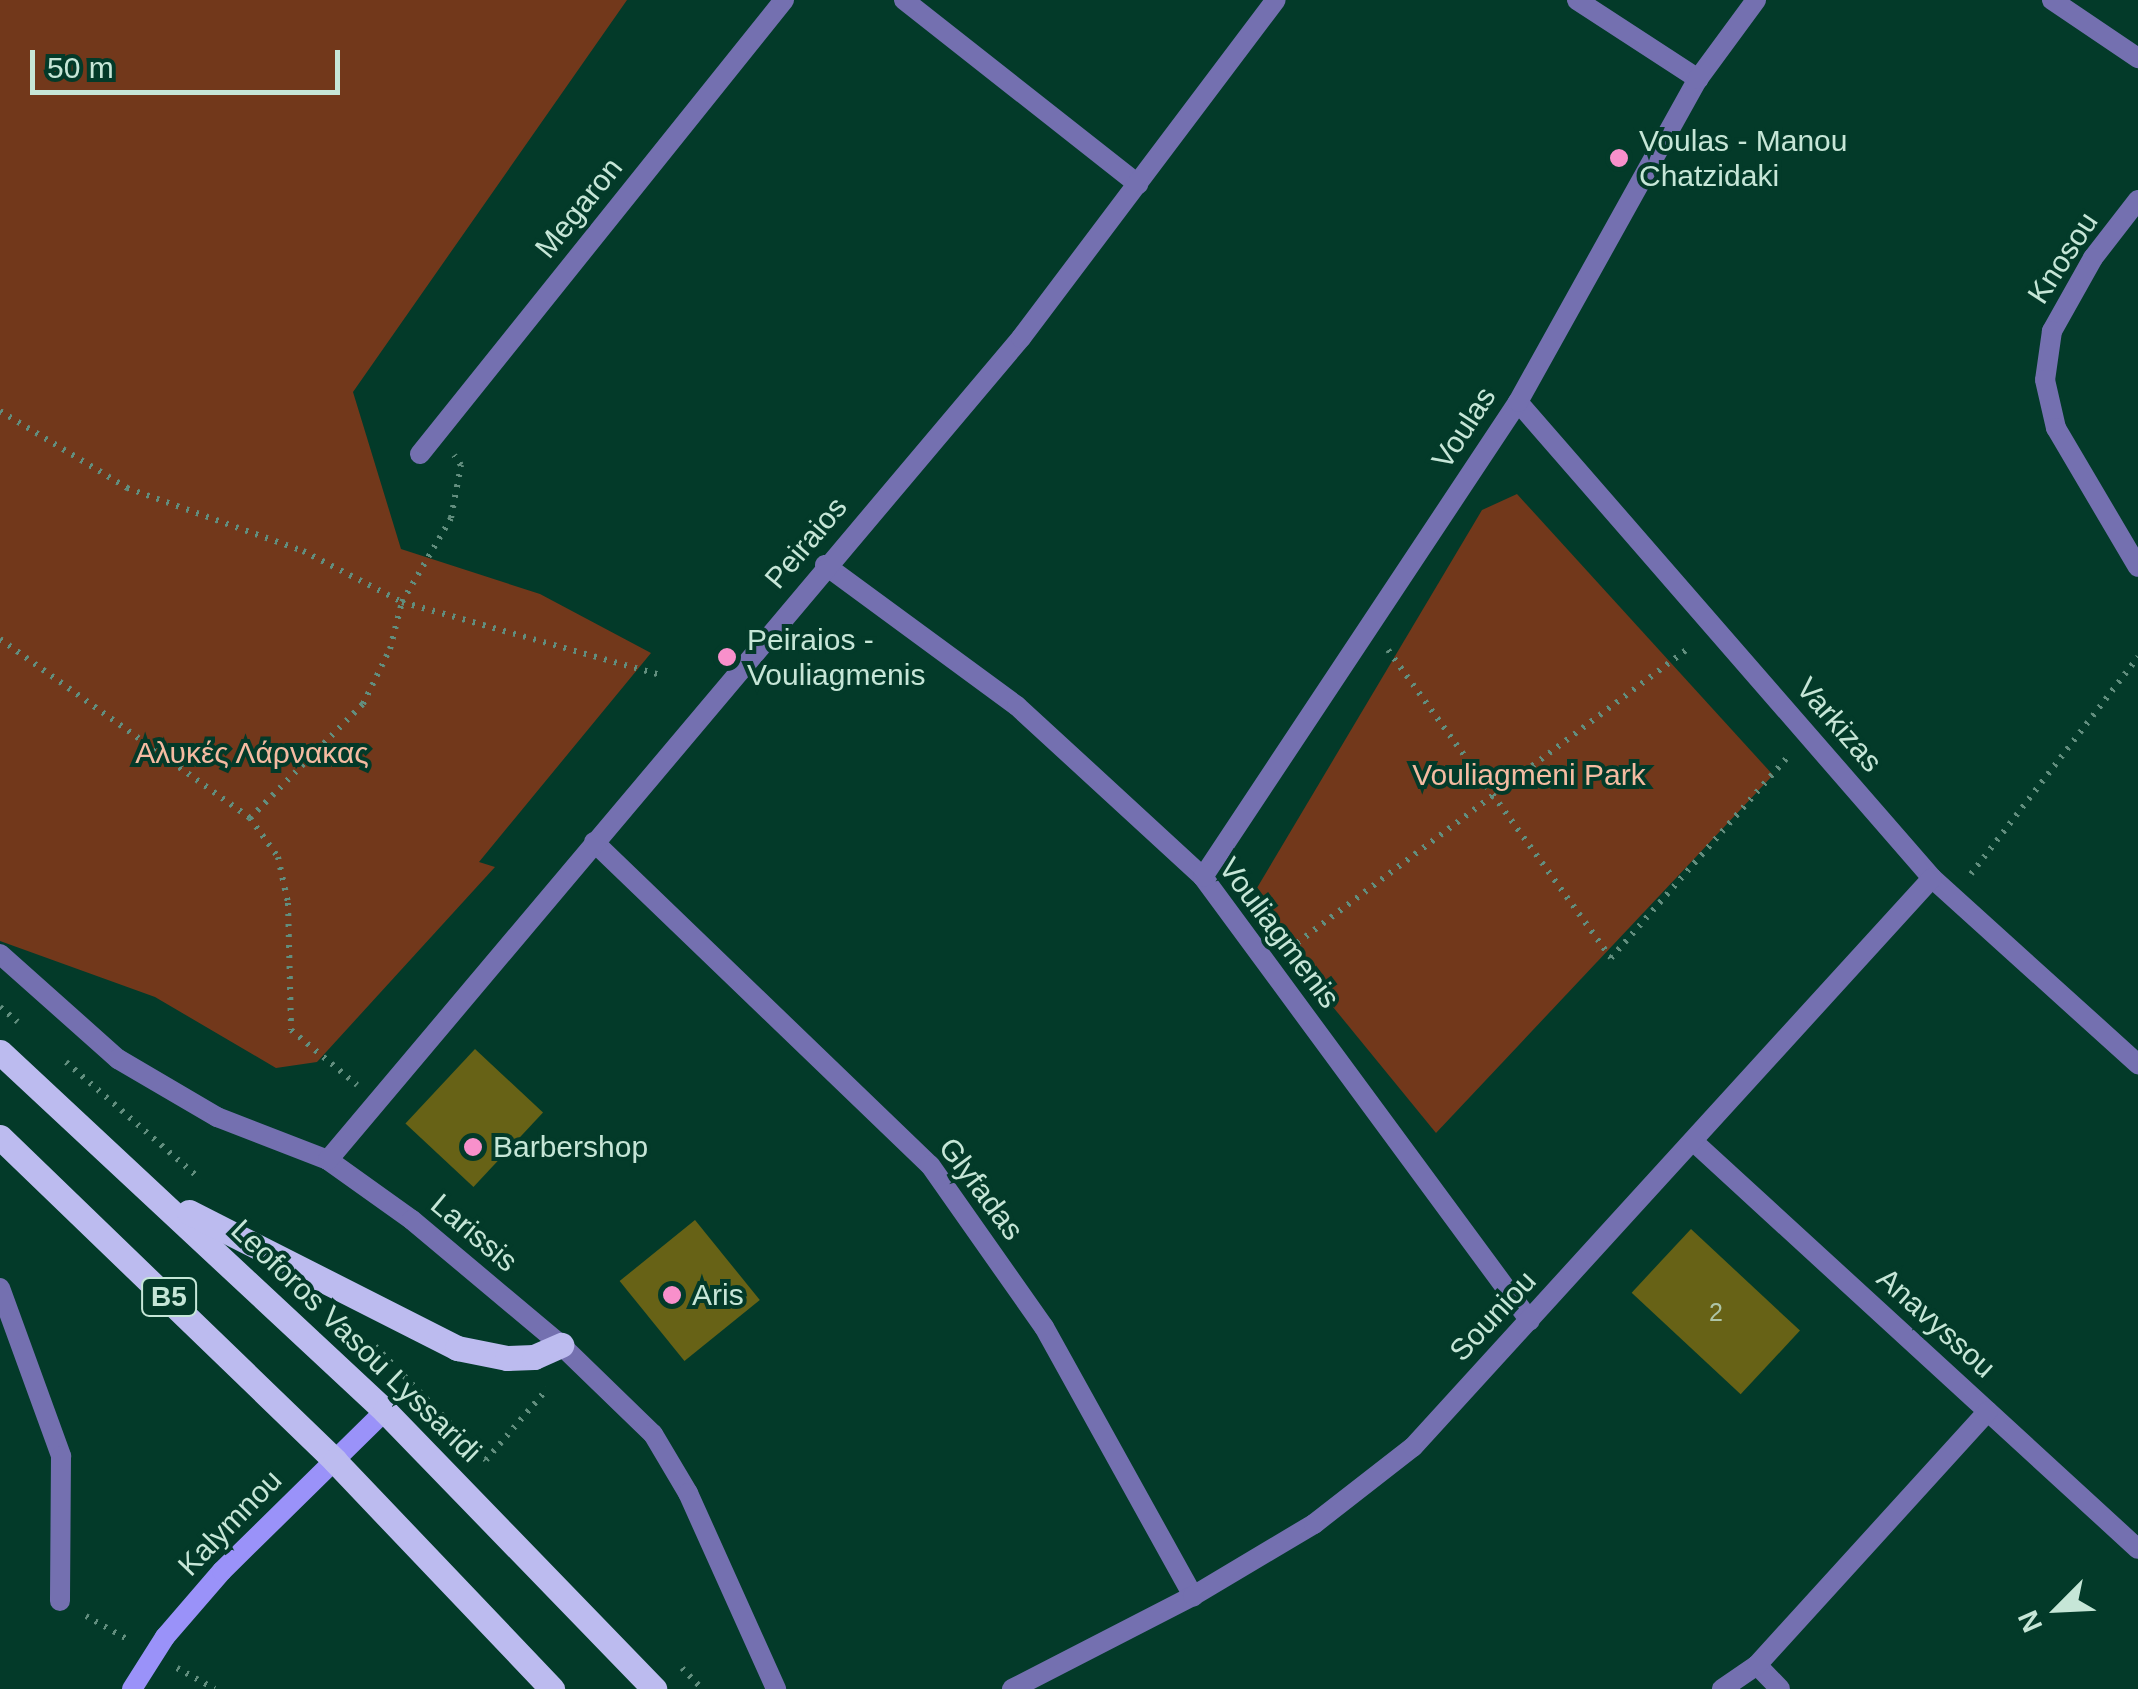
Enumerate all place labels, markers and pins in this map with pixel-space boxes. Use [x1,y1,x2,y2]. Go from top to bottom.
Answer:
place label: Voulas - Manou Chatzidaki [1639,123,1847,194]
marker: Voulas - Manou Chatzidaki [1608,147,1630,169]
place label: Peiraios - Vouliagmenis [747,622,925,692]
marker: Peiraios - Vouliagmenis [716,646,738,668]
place label: Barbershop [493,1129,648,1165]
marker: Barbershop [462,1136,484,1158]
place label: Aris [692,1277,744,1313]
marker: Aris [661,1284,683,1306]

